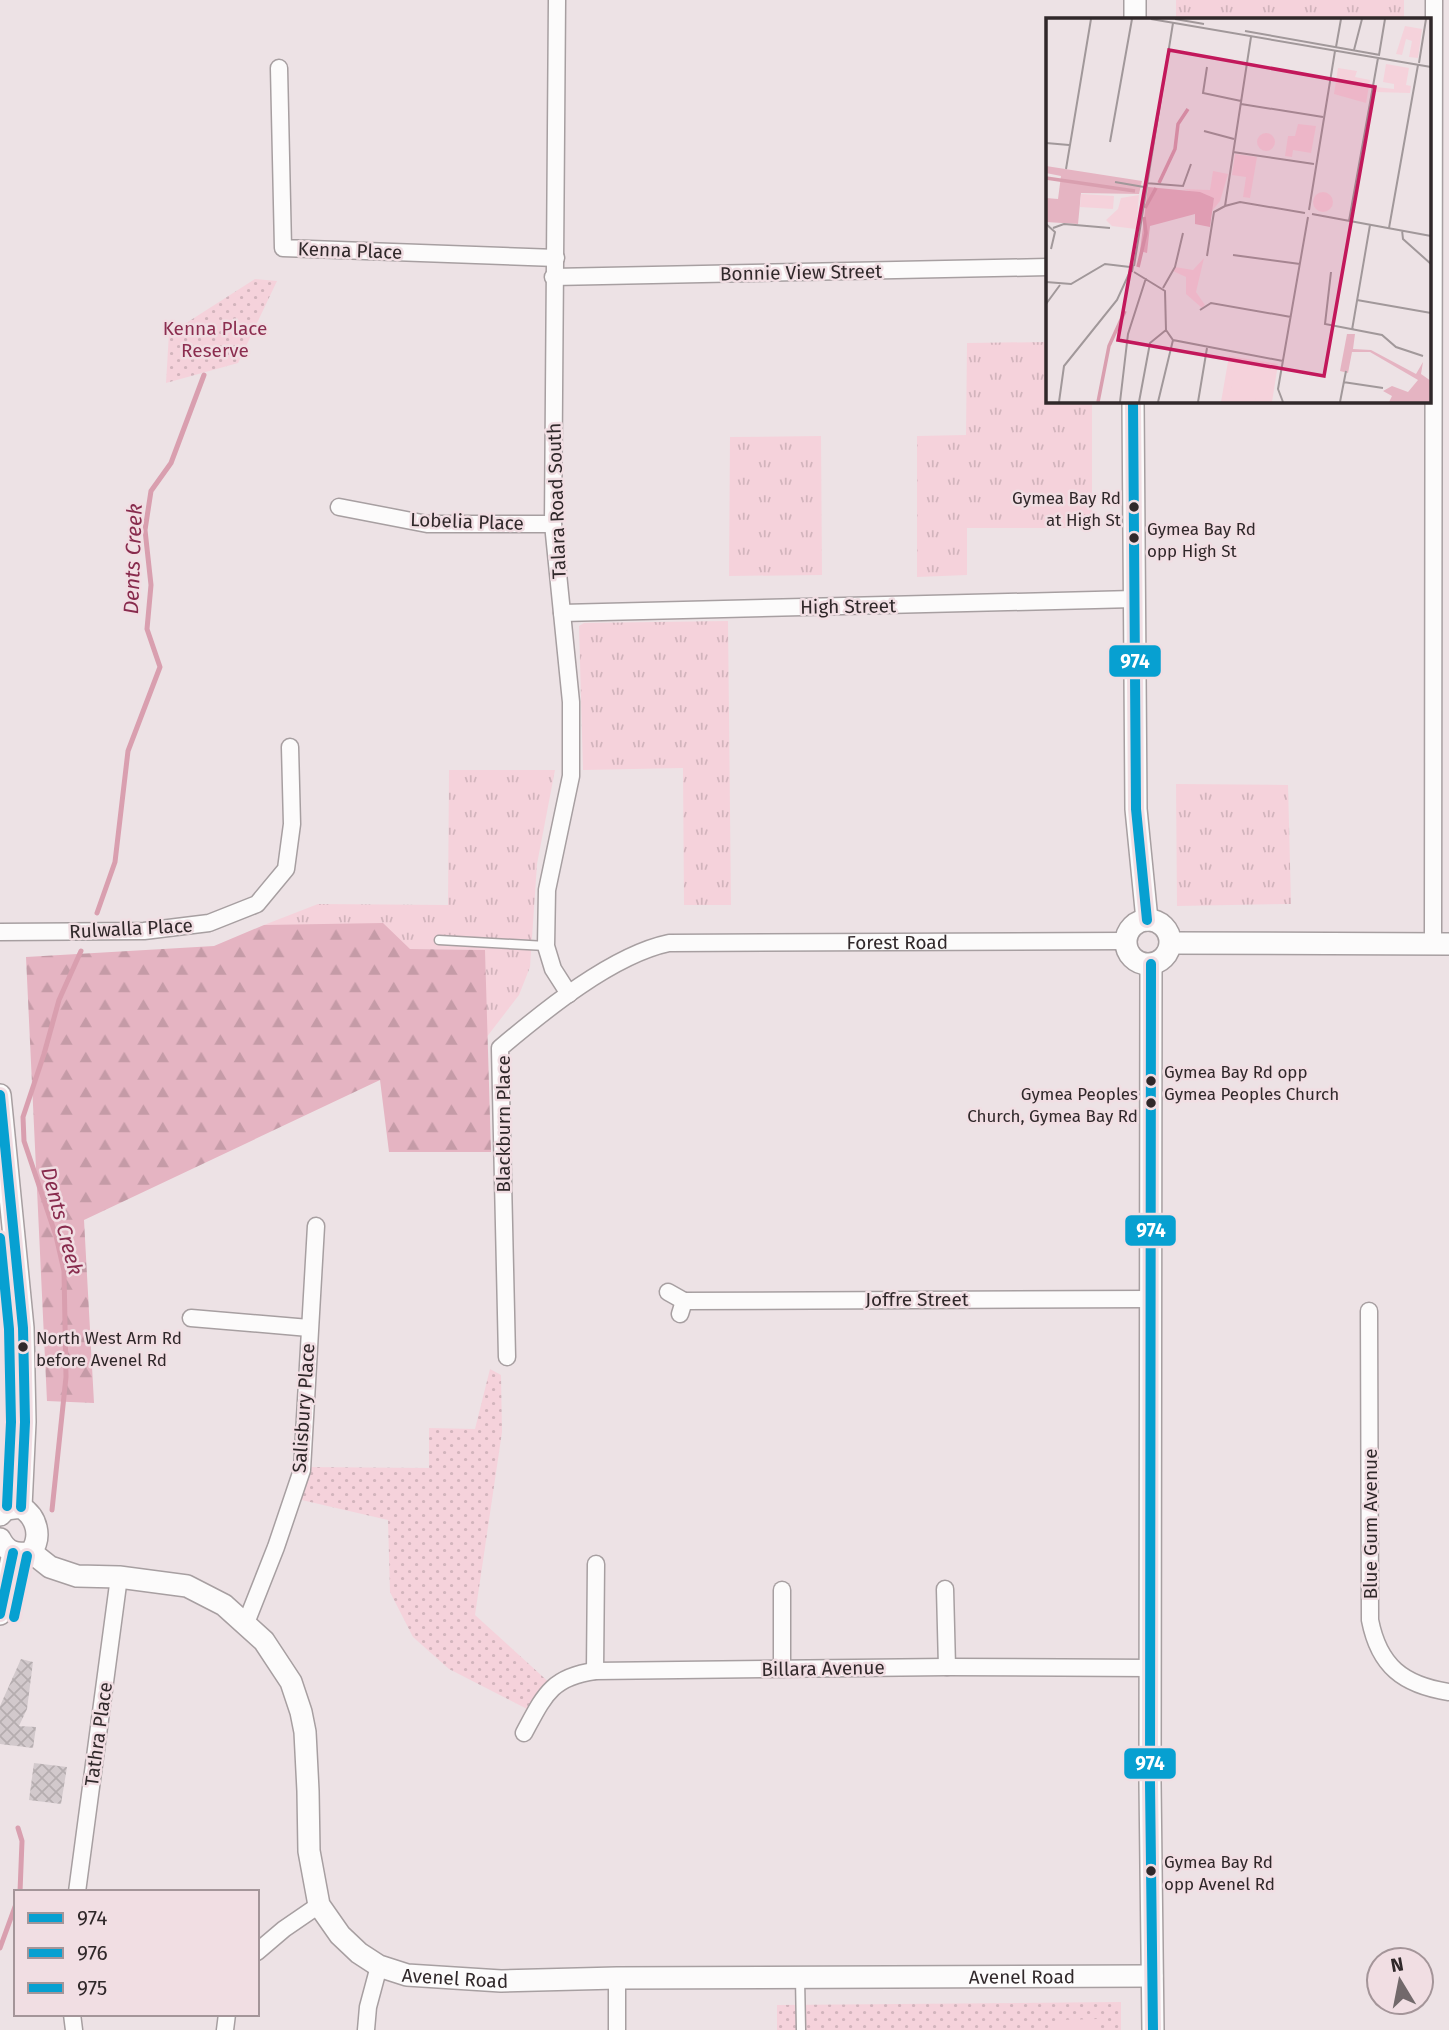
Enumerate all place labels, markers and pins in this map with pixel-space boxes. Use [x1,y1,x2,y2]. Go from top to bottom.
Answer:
place label: Gymea Bay Rd at High St [1012,488,1122,531]
marker: Gymea Bay Rd at High St [1127,500,1141,514]
place label: Gymea Bay Rd opp High St [1147,519,1256,562]
marker: Gymea Bay Rd opp High St [1127,531,1141,545]
place label: Gymea Bay Rd opp Gymea Peoples Church [1164,1062,1339,1105]
marker: Gymea Bay Rd opp Gymea Peoples Church [1144,1074,1158,1088]
place label: Gymea Peoples Church, Gymea Bay Rd [967,1084,1138,1127]
marker: Gymea Peoples Church, Gymea Bay Rd [1144,1096,1158,1110]
place label: North West Arm Rd before Avenel Rd [36,1328,182,1371]
marker: North West Arm Rd before Avenel Rd [16,1340,30,1354]
place label: Gymea Bay Rd opp Avenel Rd [1164,1852,1275,1895]
marker: Gymea Bay Rd opp Avenel Rd [1144,1864,1158,1878]

